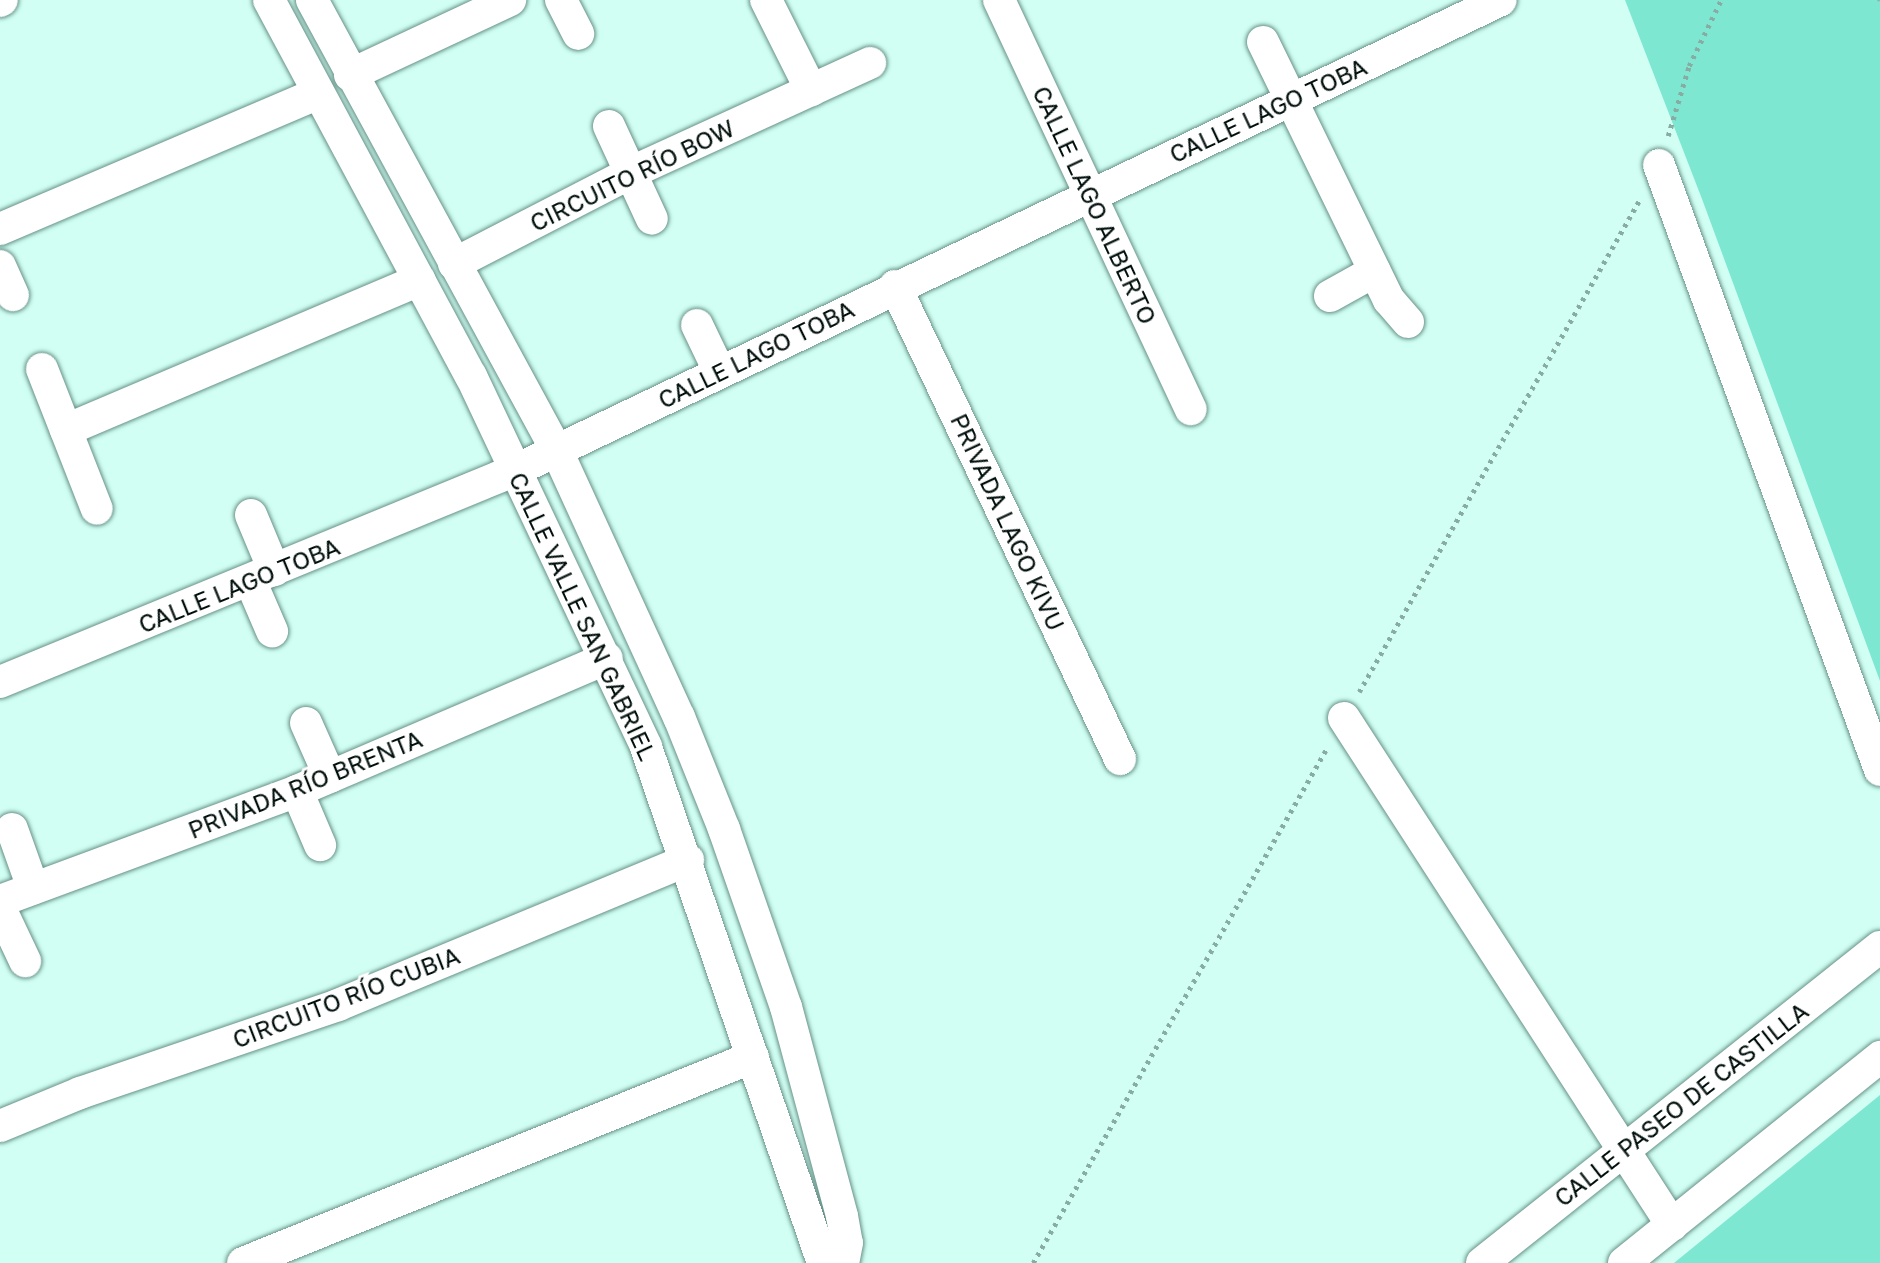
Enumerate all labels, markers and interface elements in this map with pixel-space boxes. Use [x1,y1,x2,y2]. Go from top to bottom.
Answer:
street label: CALLE LAGO TOBA [1165,52,1371,168]
street label: CALLE LAGO ALBERTO [1027,81,1163,329]
street label: CIRCUITO RÍO BOW [525,113,739,237]
street label: CALLE LAGO TOBA [653,294,859,414]
street label: PRIVADA LAGO KIVU [945,409,1071,635]
street label: CALLE VALLE SAN GABRIEL [504,468,662,764]
street label: CALLE LAGO TOBA [134,531,344,639]
street label: PRIVADA RÍO BRENTA [184,724,426,844]
street label: CIRCUITO RÍO CUBIA [228,940,464,1054]
street label: CALLE PASEO DE CASTILLA [1548,996,1814,1212]

